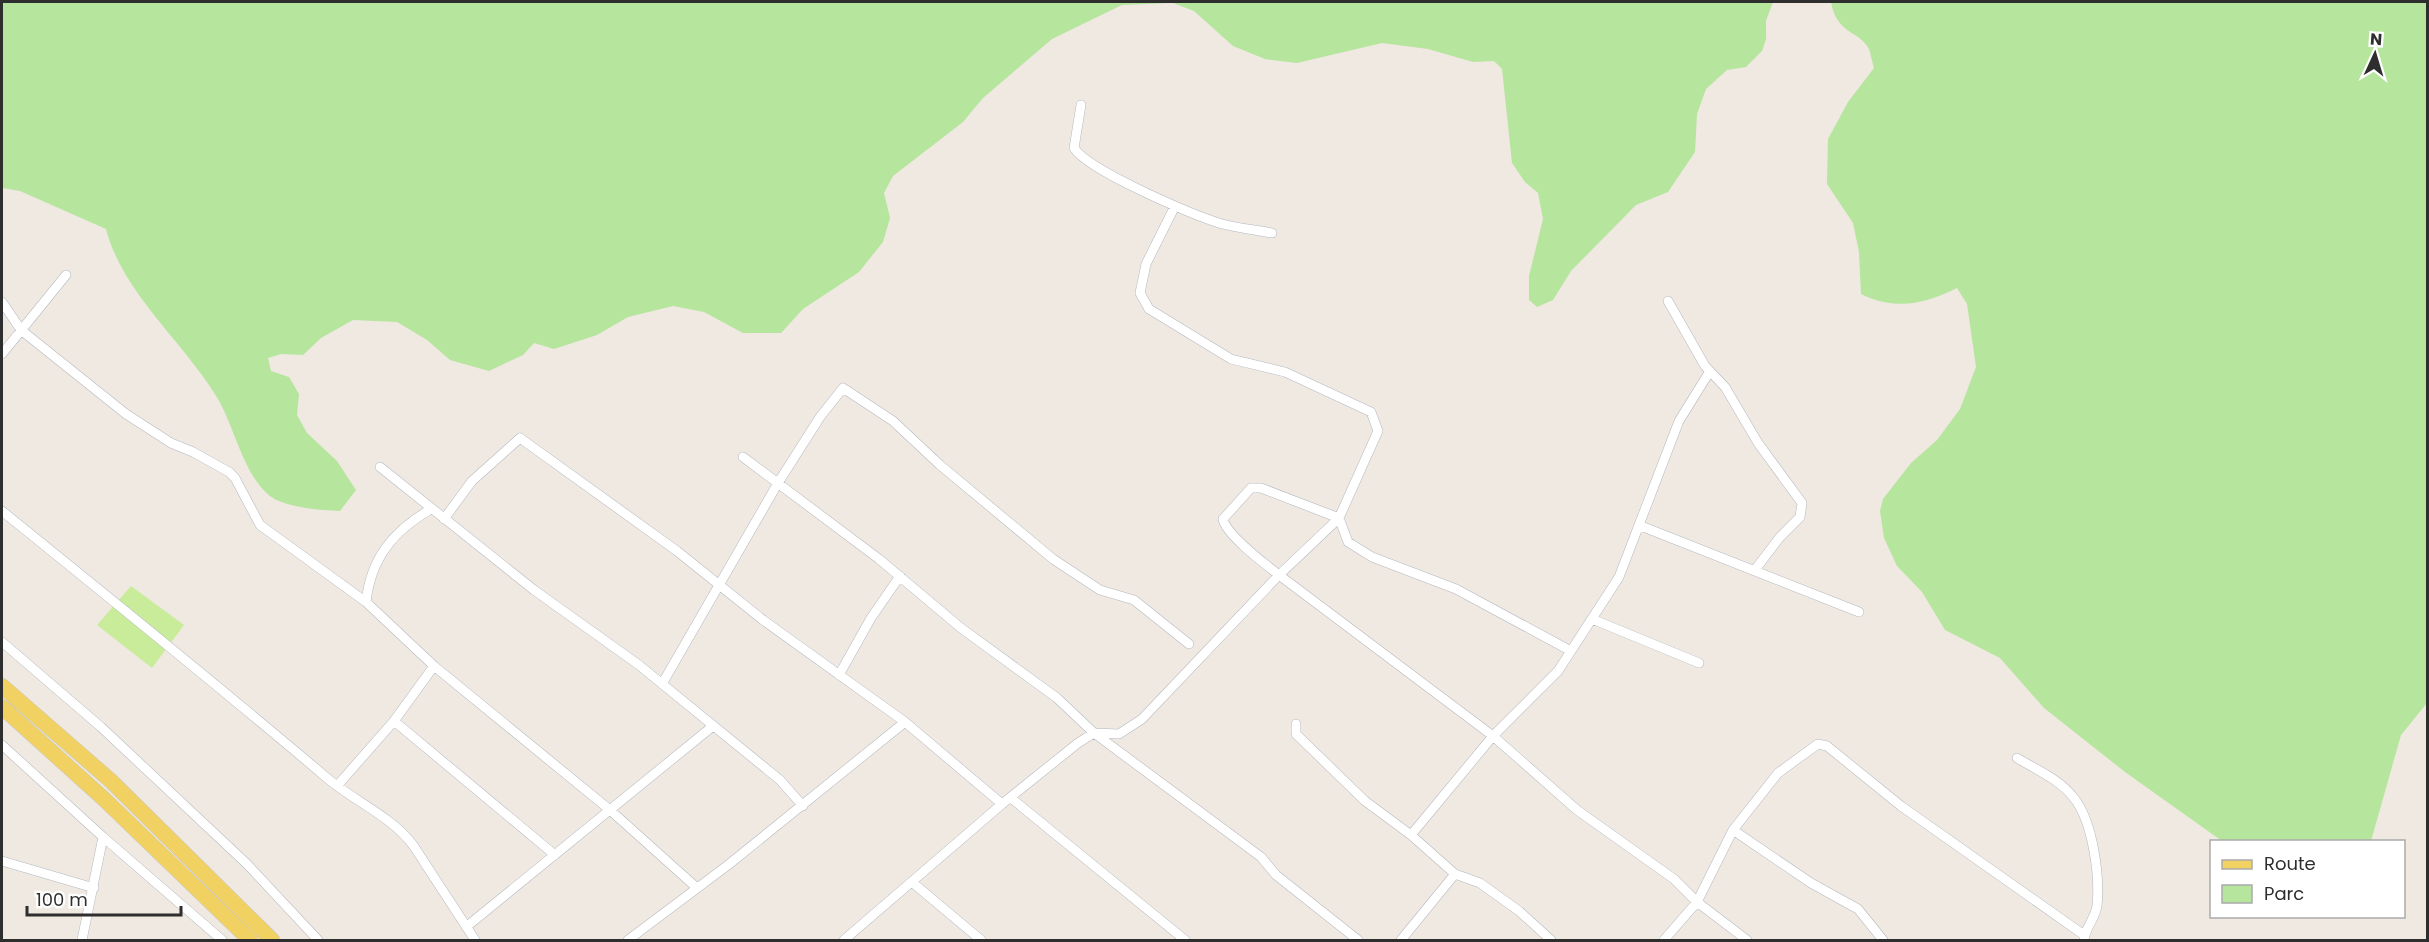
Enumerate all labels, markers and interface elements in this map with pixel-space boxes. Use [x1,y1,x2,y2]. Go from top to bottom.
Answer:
north arrow [2345,24,2405,84]
text: N [2369,28,2383,51]
legend [2210,840,2405,918]
text: Route [2264,851,2316,876]
scale bar [27,879,182,917]
text: Parc [2264,881,2304,906]
text: 100 m [36,887,88,912]

